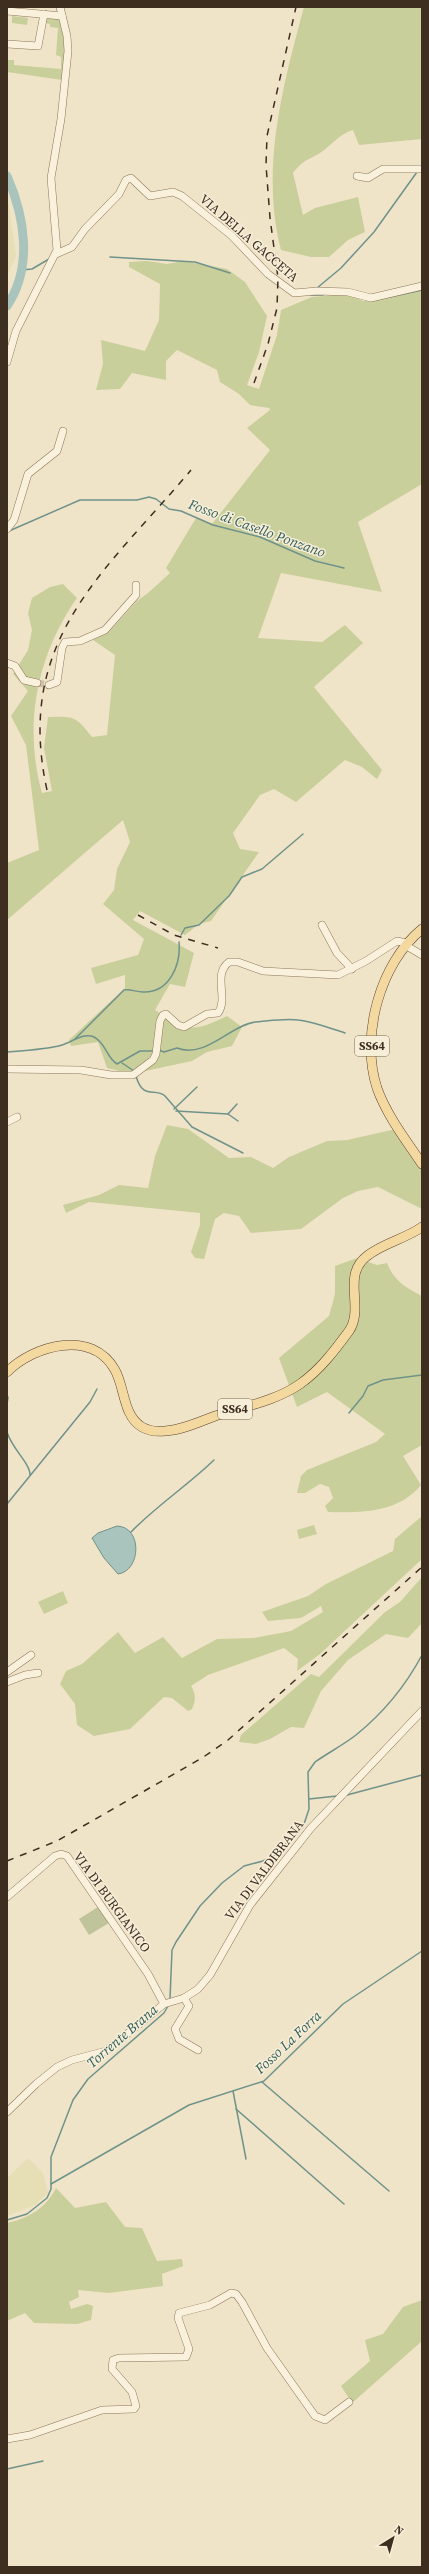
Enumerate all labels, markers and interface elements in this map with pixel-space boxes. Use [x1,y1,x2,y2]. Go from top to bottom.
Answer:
street label: VIA DELLA GACCETA [196,190,302,286]
water label: Fosso di Casello Ponzano [185,494,328,562]
road number: SS64 [355,1036,389,1056]
road number: SS64 [218,1399,252,1419]
street label: VIA DI VALDIBRANA [221,1816,307,1923]
street label: VIA DI BURGIANICO [70,1848,154,1956]
water label: Torrente Brana [82,1999,162,2072]
water label: Fosso La Forra [249,2005,326,2079]
north arrow [373,2518,413,2558]
text: N [391,2522,406,2539]

